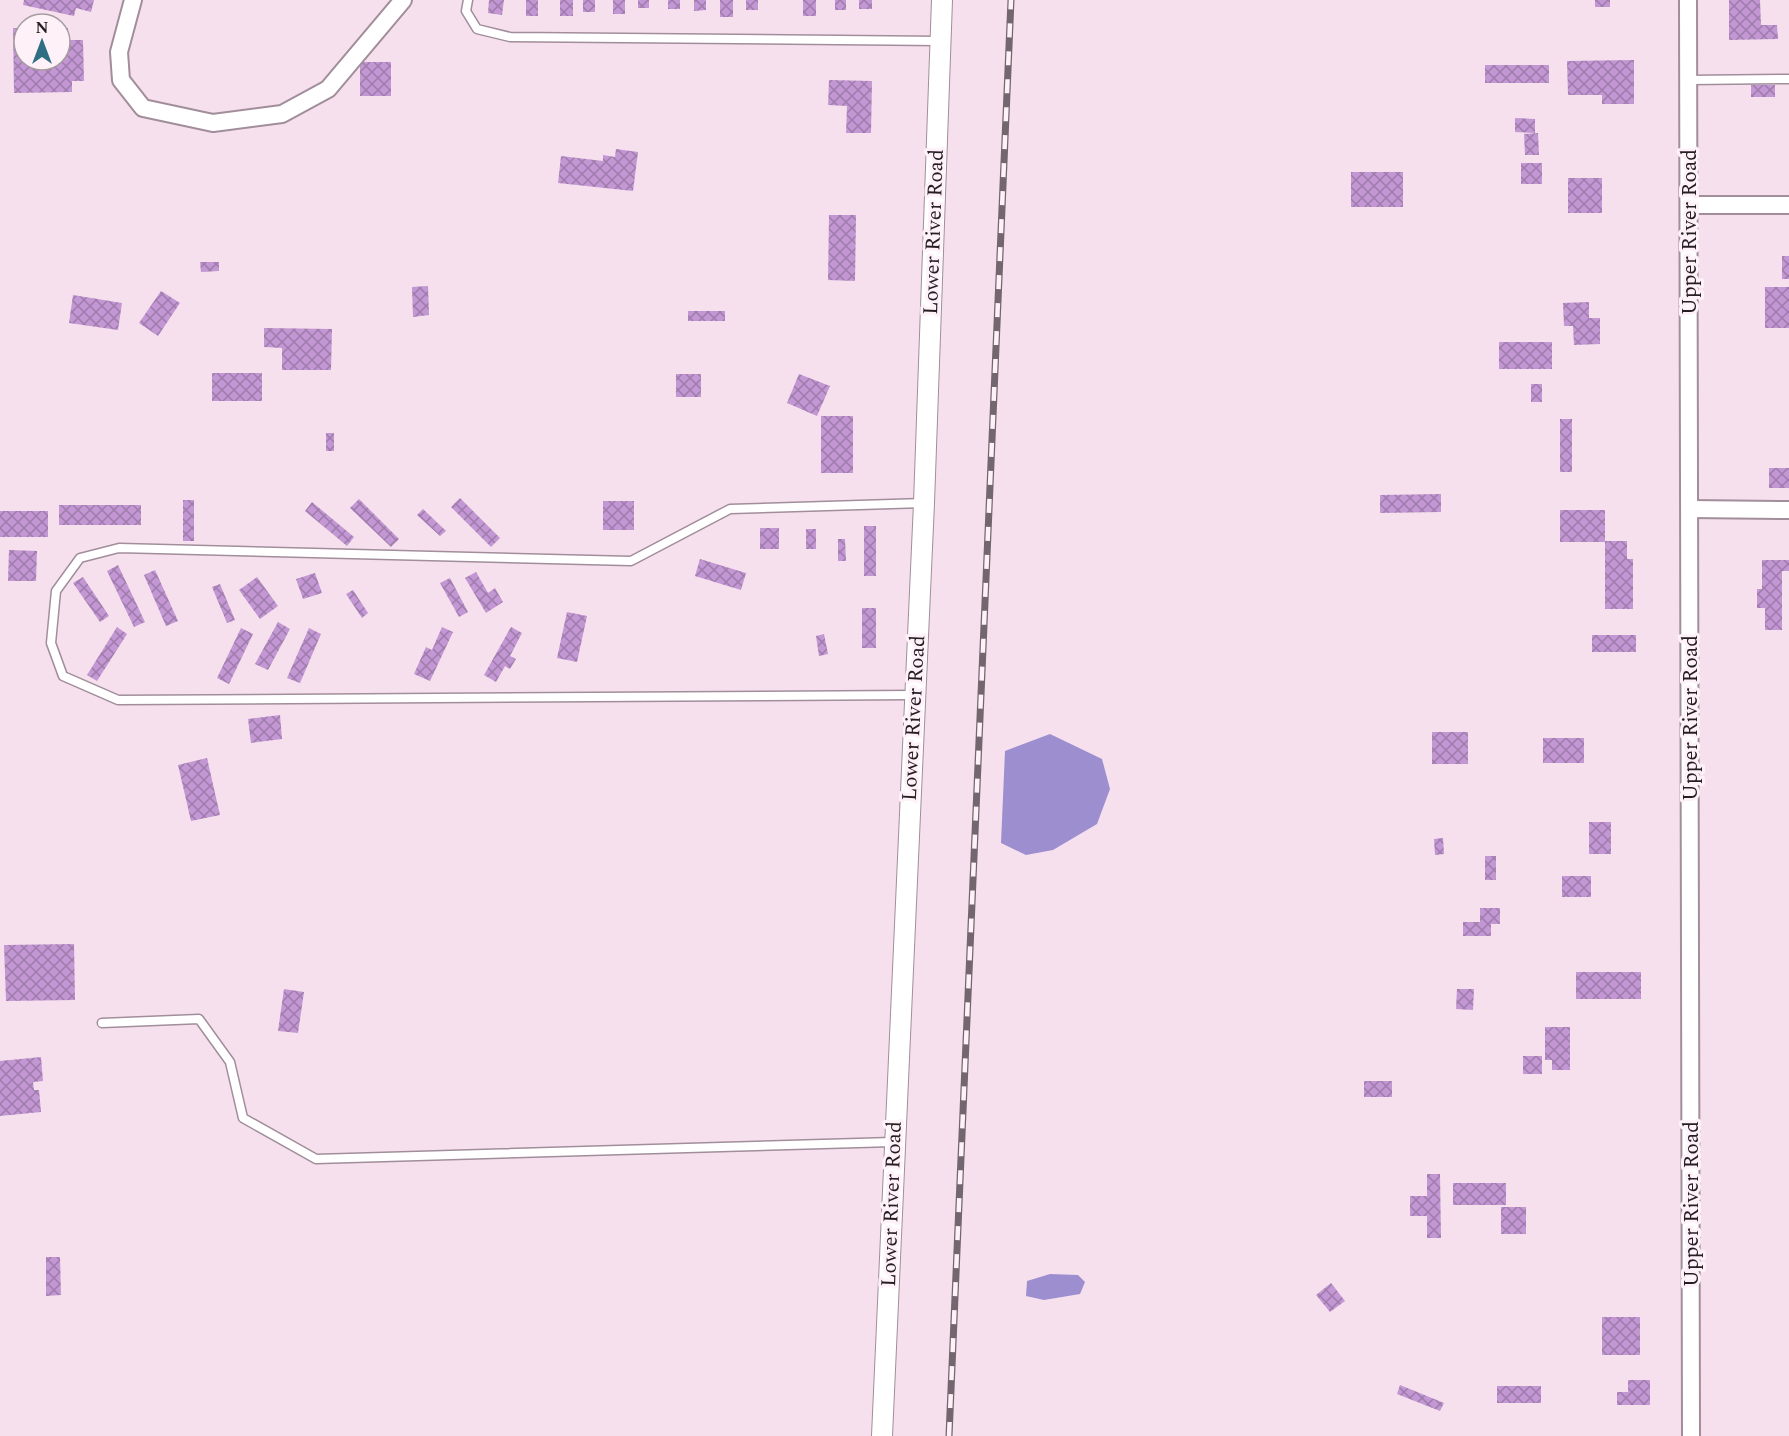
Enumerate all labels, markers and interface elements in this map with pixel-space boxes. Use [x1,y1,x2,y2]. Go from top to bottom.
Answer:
north arrow [12,12,72,72]
text: N [35,16,49,40]
street label: Lower River Road [915,149,953,315]
street label: Upper River Road [1674,149,1706,315]
street label: Lower River Road [894,634,934,802]
street label: Upper River Road [1675,635,1707,801]
street label: Lower River Road [873,1121,911,1287]
street label: Upper River Road [1676,1121,1708,1287]

